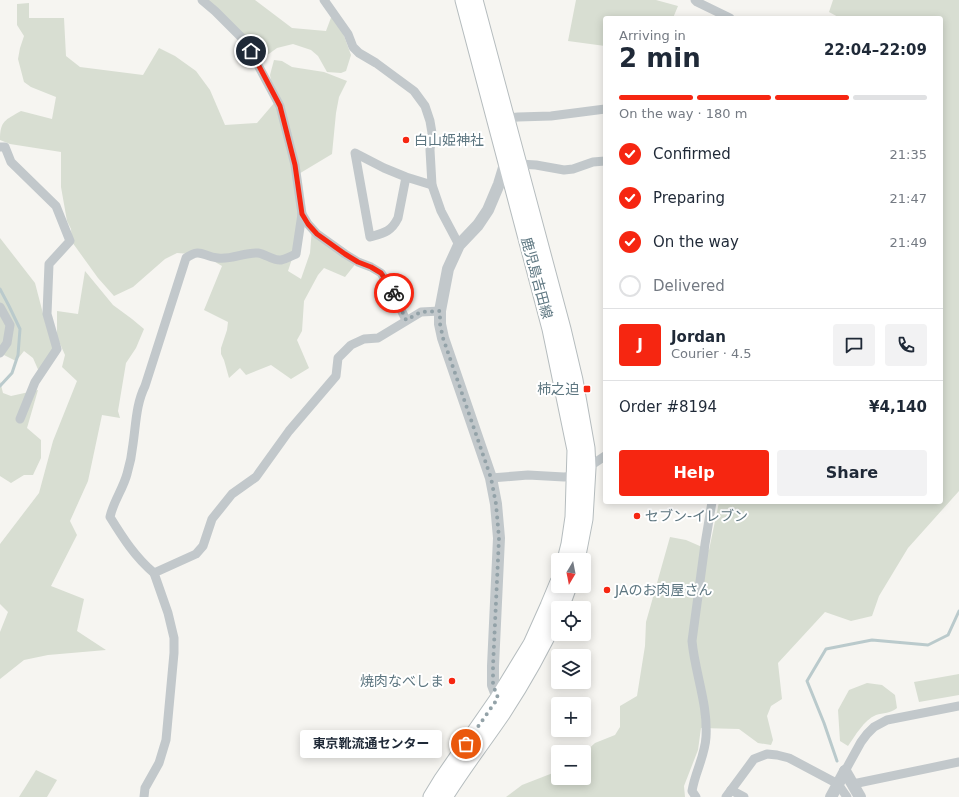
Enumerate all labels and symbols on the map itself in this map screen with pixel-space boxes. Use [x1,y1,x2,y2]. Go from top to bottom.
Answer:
pin [234,34,268,68]
place label: 白山姫神社 [414,132,484,148]
marker: 白山姫神社 [401,135,411,145]
street label: 鹿児島吉田線 [518,235,556,321]
courier [374,273,414,313]
place label: 柿之迫 [537,381,579,397]
marker: 柿之迫 [582,384,592,394]
place label: セブン-イレブン [645,508,748,524]
marker: セブン-イレブン [632,511,642,521]
north arrow [551,553,591,593]
place label: JAのお肉屋さん [614,582,712,598]
marker: JAのお肉屋さん [602,585,612,595]
place label: 焼肉なべしま [360,673,444,689]
marker: 焼肉なべしま [447,676,457,686]
pin [449,727,483,761]
callout: 東京靴流通センター [300,730,442,758]

